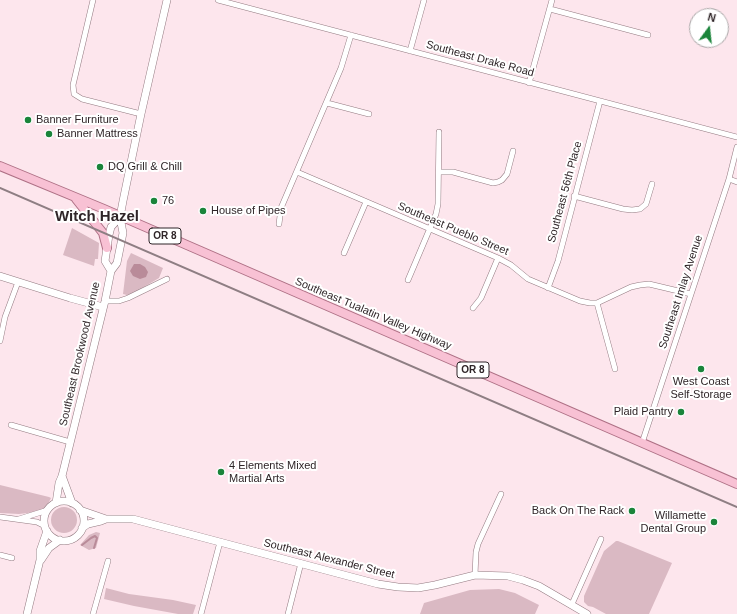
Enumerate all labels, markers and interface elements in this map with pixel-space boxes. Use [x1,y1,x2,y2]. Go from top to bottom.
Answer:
north arrow [689,8,729,48]
text: N [706,11,717,24]
street label: Southeast Drake Road [425,38,535,80]
place label: Banner Furniture [36,113,119,127]
marker: Banner Furniture [23,115,33,125]
place label: Banner Mattress [57,127,138,141]
marker: Banner Mattress [44,129,54,139]
street label: Southeast 56th Place [545,140,585,244]
place label: DQ Grill & Chill [108,160,182,174]
marker: DQ Grill & Chill [95,162,105,172]
place label: 76 [162,194,174,208]
marker: 76 [149,196,159,206]
street label: Southeast Pueblo Street [396,200,510,258]
place label: House of Pipes [211,204,286,218]
marker: House of Pipes [198,206,208,216]
district label: Witch Hazel [55,208,139,226]
road number: OR 8 [149,228,181,244]
street label: Southeast Imlay Avenue [656,233,706,351]
street label: Southeast Tualatin Valley Highway [293,275,453,353]
street label: Southeast Brookwood Avenue [57,281,103,427]
road number: OR 8 [457,362,489,378]
marker: West Coast Self-Storage [696,364,706,374]
place label: West Coast Self-Storage [670,375,732,401]
place label: Plaid Pantry [614,405,673,419]
marker: Plaid Pantry [676,407,686,417]
place label: 4 Elements Mixed Martial Arts [229,459,316,485]
marker: 4 Elements Mixed Martial Arts [216,467,226,477]
place label: Back On The Rack [532,504,624,518]
marker: Back On The Rack [627,506,637,516]
place label: Willamette Dental Group [641,509,706,535]
marker: Willamette Dental Group [709,517,719,527]
street label: Southeast Alexander Street [262,536,396,582]

